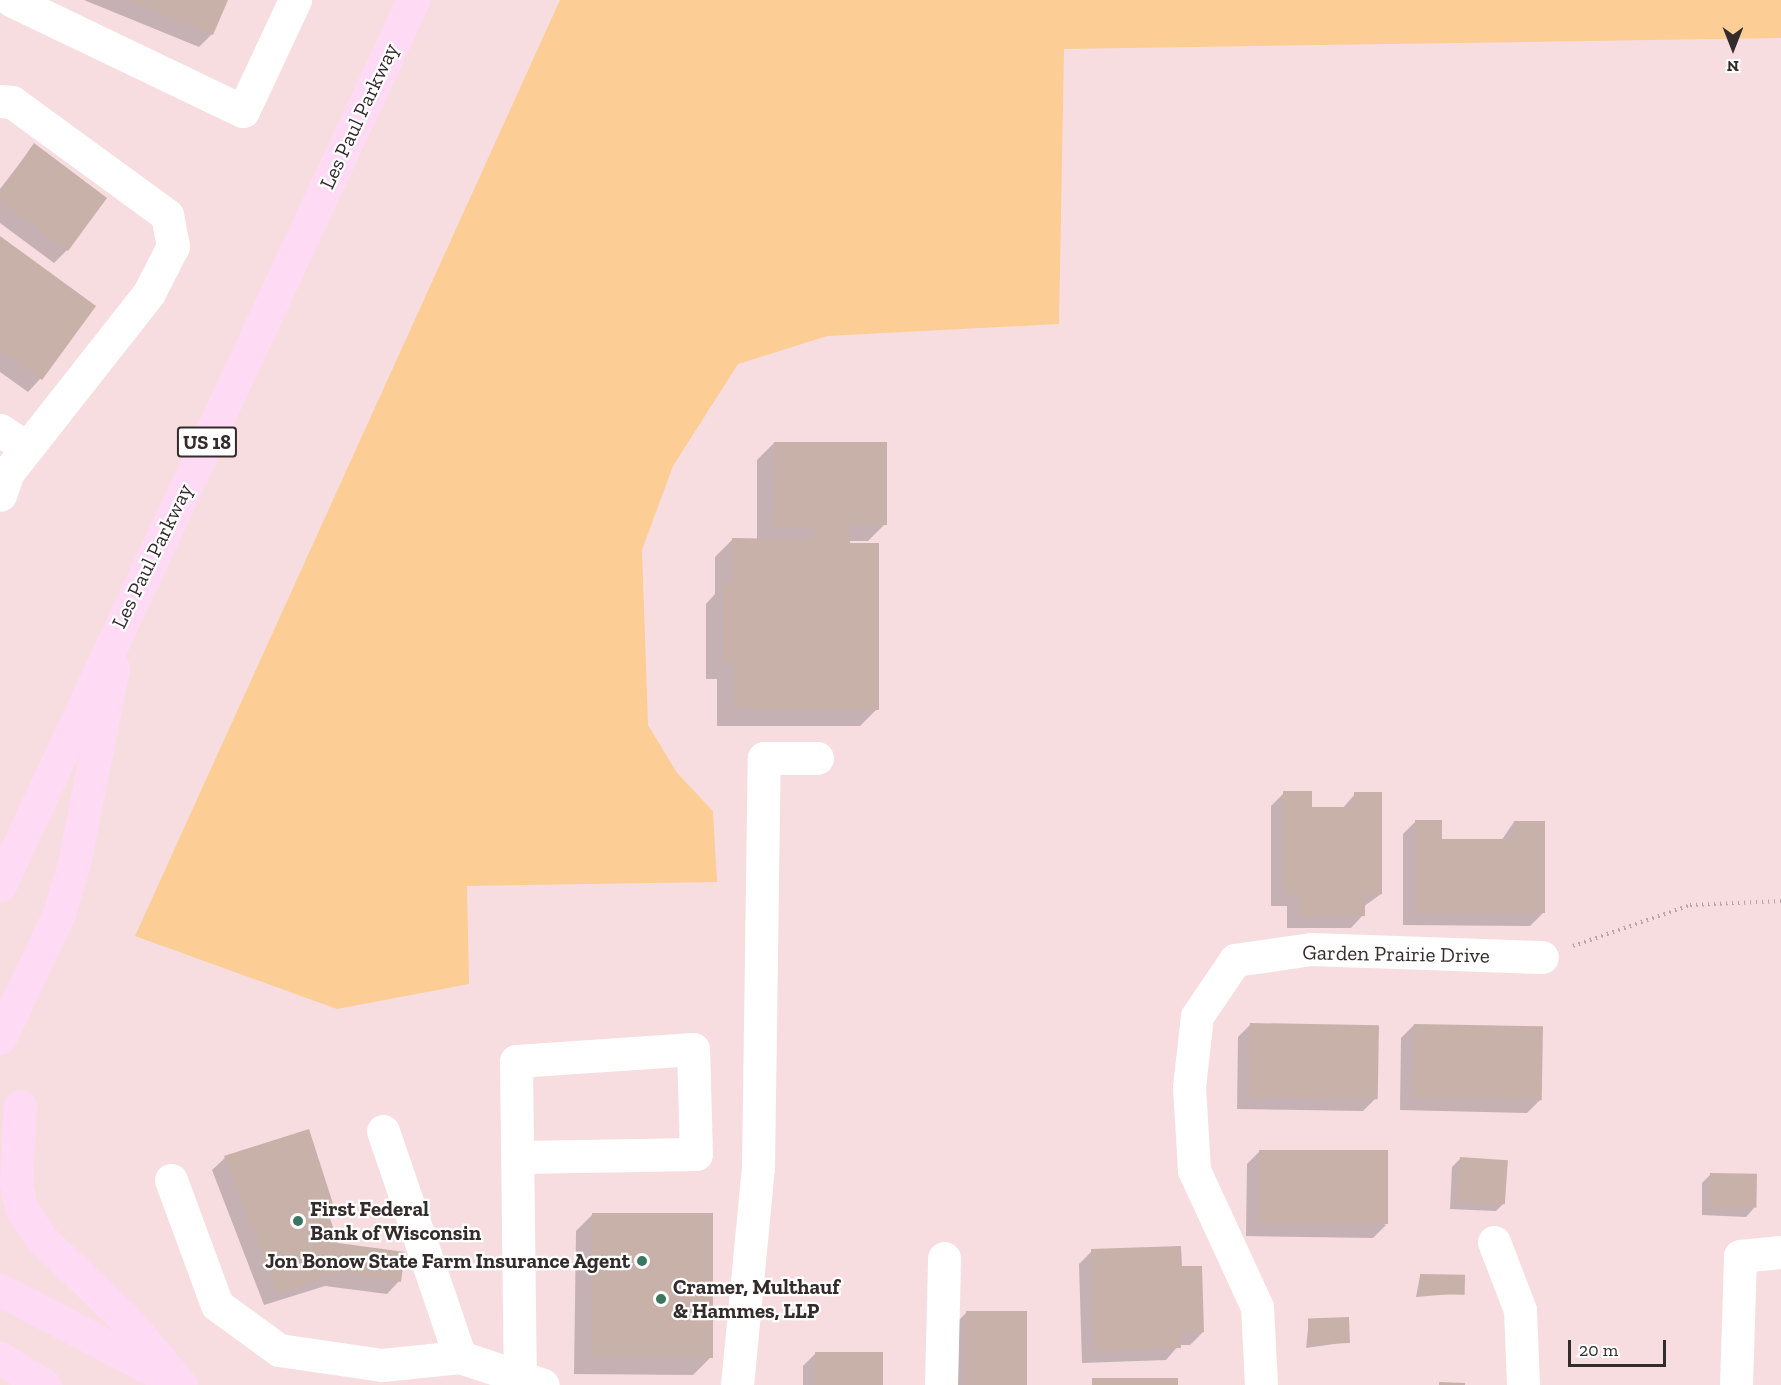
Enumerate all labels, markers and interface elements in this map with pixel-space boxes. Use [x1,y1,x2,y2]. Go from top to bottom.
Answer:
north arrow [1703,18,1763,78]
street label: Les Paul Parkway [314,39,404,193]
text: N [1727,57,1739,76]
road number: US 18 [176,425,238,459]
street label: Les Paul Parkway [106,480,198,632]
street label: Garden Prairie Drive [1302,940,1490,968]
place label: First Federal Bank of Wisconsin [310,1196,482,1246]
marker: First Federal Bank of Wisconsin [291,1214,305,1228]
place label: Jon Bonow State Farm Insurance Agent [264,1248,630,1274]
marker: Jon Bonow State Farm Insurance Agent [635,1254,649,1268]
place label: Cramer, Multhauf & Hammes, LLP [673,1274,840,1324]
marker: Cramer, Multhauf & Hammes, LLP [654,1292,668,1306]
scale bar [1571,1328,1668,1366]
text: 20 m [1579,1339,1618,1361]

